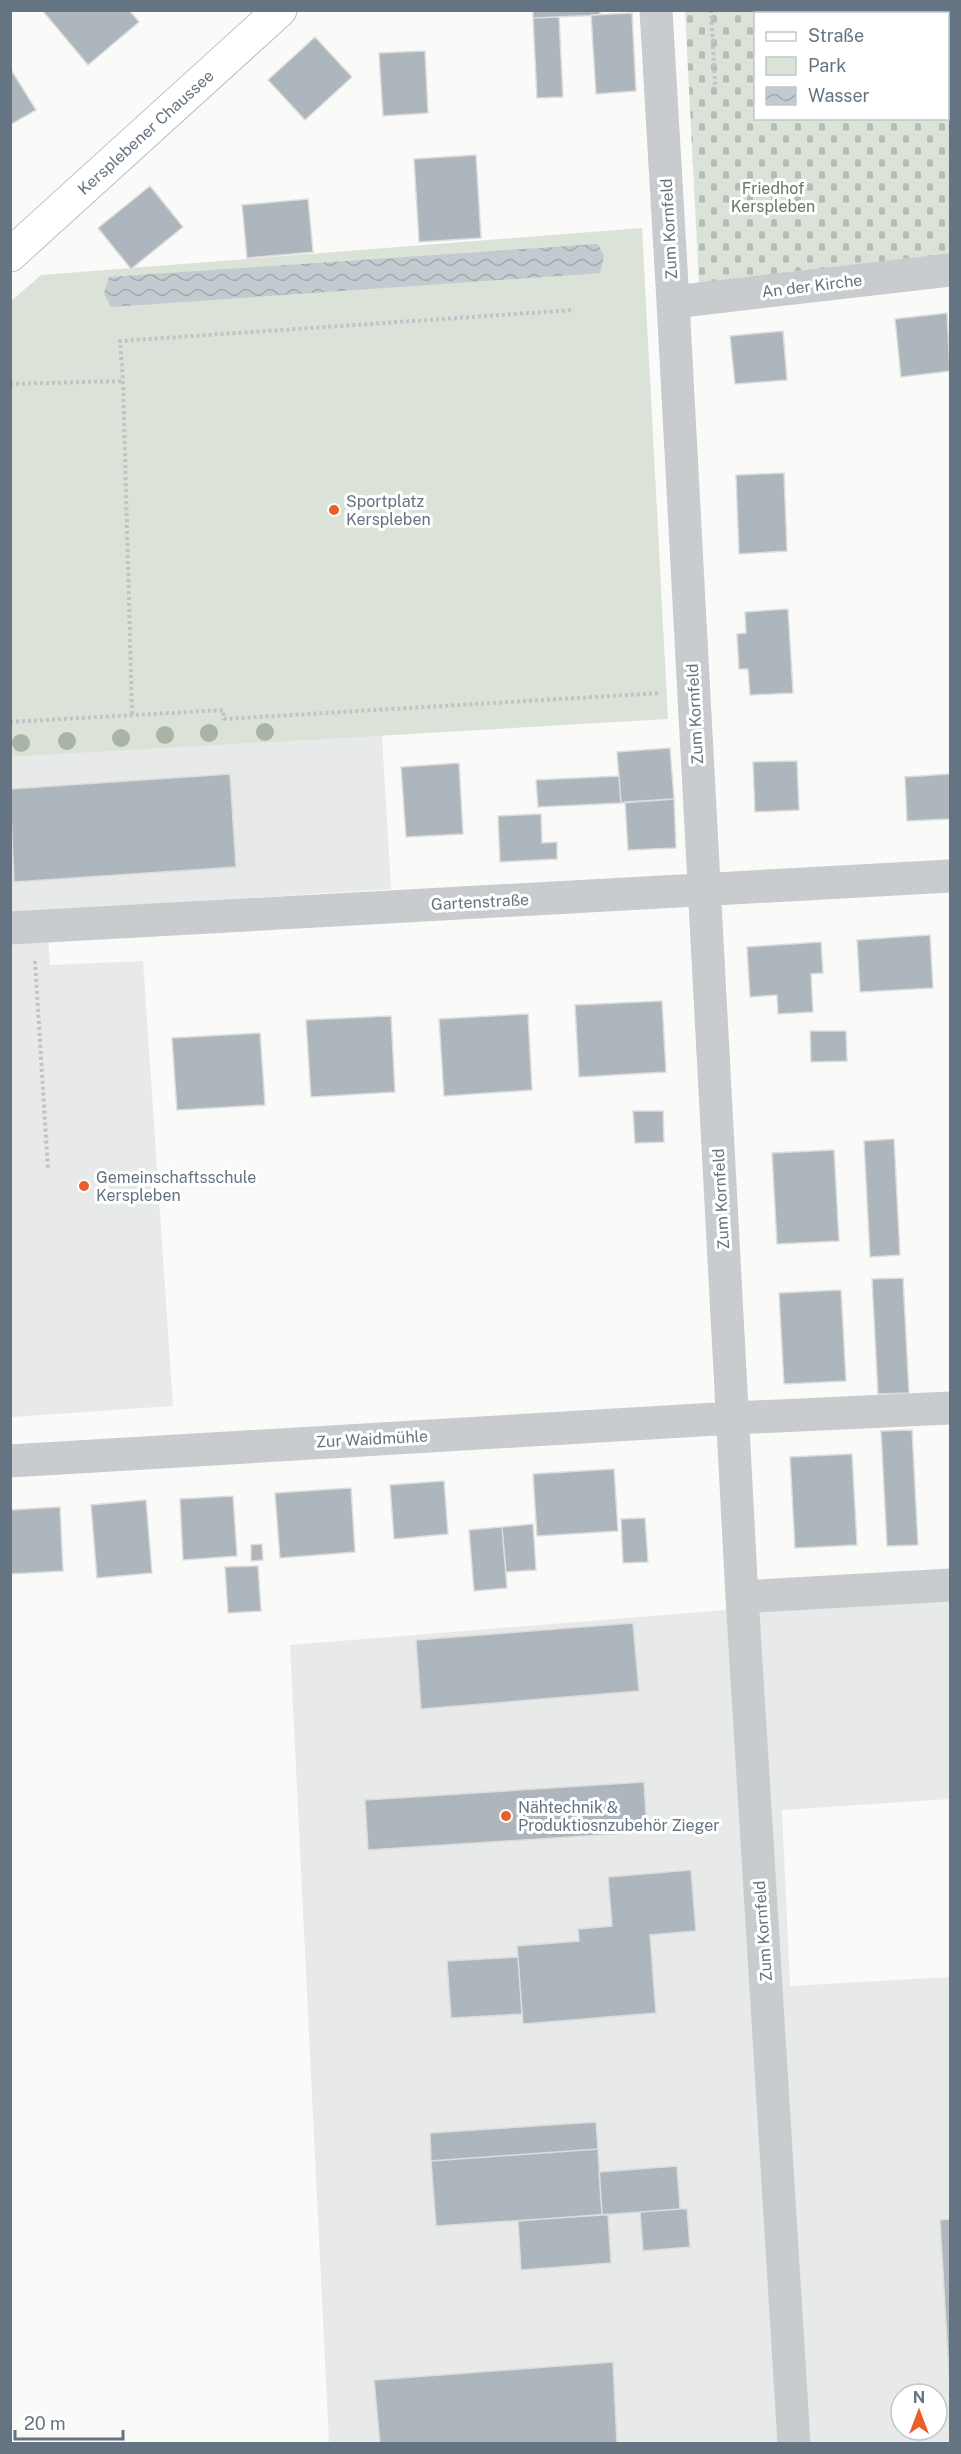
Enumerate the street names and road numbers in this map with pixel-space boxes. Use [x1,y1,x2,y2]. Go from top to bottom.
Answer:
street label: Kersplebener Chaussee [74,66,217,198]
street label: Zum Kornfeld [657,178,681,280]
street label: An der Kirche [761,270,863,302]
street label: Zum Kornfeld [683,663,707,765]
street label: Gartenstraße [430,890,530,914]
street label: Zum Kornfeld [709,1148,733,1250]
street label: Zur Waidmühle [315,1427,429,1451]
street label: Zum Kornfeld [750,1880,776,1982]

